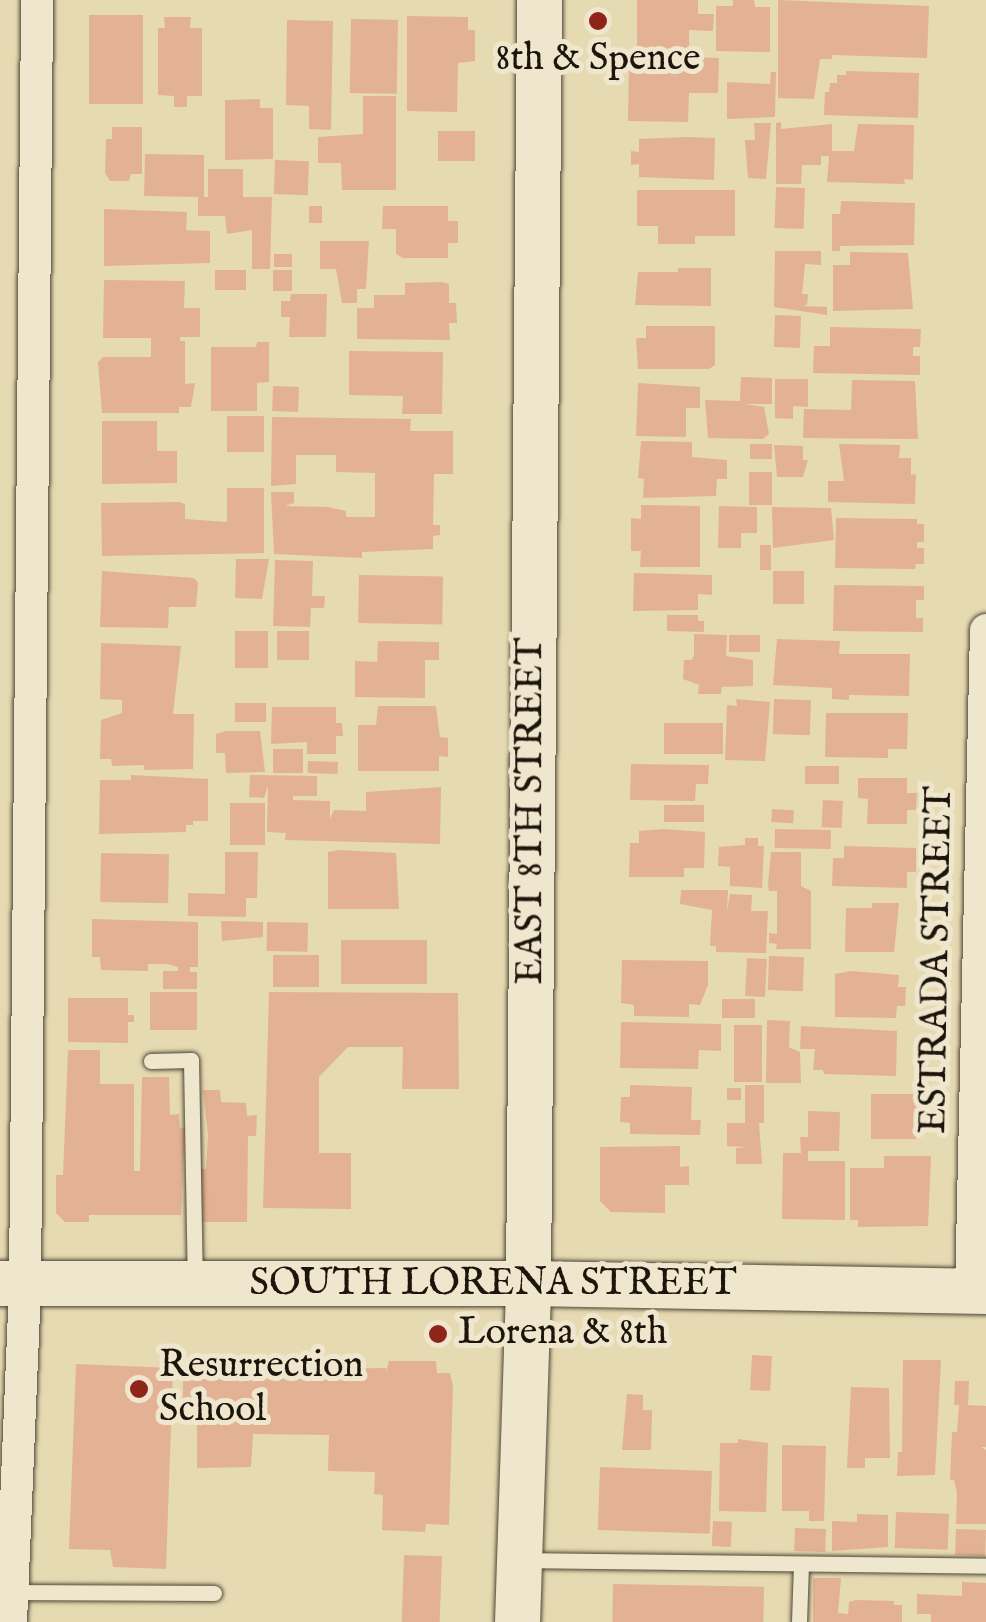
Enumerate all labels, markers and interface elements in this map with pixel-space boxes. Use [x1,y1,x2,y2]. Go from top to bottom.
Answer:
marker: 8th & Spence [587,10,609,32]
place label: 8th & Spence [496,37,700,83]
street label: EAST 8TH STREET [509,637,555,985]
street label: ESTRADA STREET [912,786,964,1134]
street label: SOUTH LORENA STREET [249,1262,737,1308]
place label: Lorena & 8th [458,1311,667,1357]
marker: Lorena & 8th [427,1323,449,1345]
place label: Resurrection School [159,1344,363,1434]
marker: Resurrection School [128,1378,150,1400]

